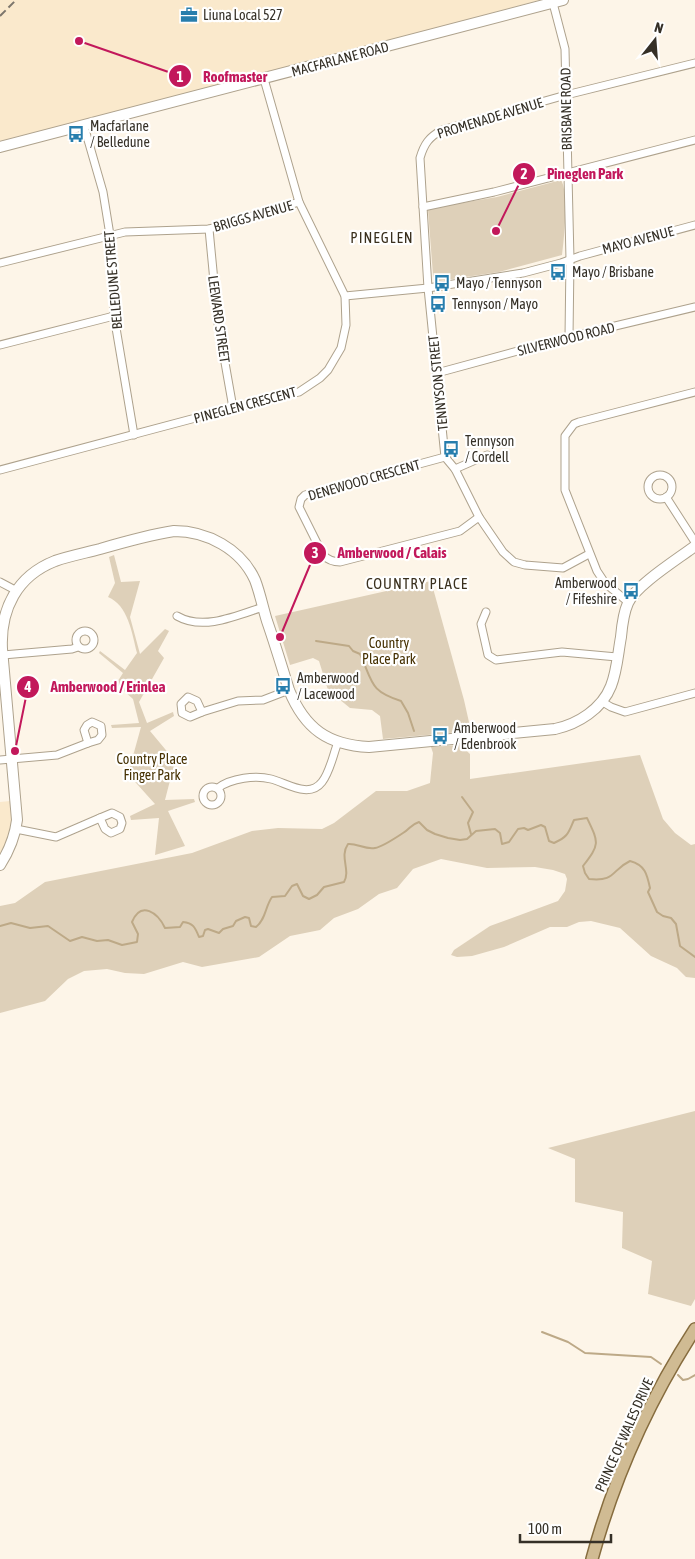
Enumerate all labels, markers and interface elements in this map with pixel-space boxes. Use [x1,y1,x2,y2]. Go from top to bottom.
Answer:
office icon: Liuna Local 527 [179,5,199,25]
place label: Liuna Local 527 [203,7,283,23]
north arrow [630,15,680,65]
text: N [653,19,665,36]
street label: MACFARLANE ROAD [290,38,390,80]
callout: Roofmaster [167,61,277,91]
street label: BRISBANE ROAD [557,67,575,150]
text: 1 [176,68,184,85]
text: Roofmaster [203,68,268,85]
street label: PROMENADE AVENUE [435,94,545,142]
place label: Macfarlane / Belledune [90,118,150,150]
bus stop icon: Macfarlane / Belledune [66,124,86,144]
callout: Pineglen Park [511,159,633,189]
text: 2 [520,165,528,182]
text: Pineglen Park [547,165,623,182]
street label: BRIGGS AVENUE [212,197,295,235]
street label: MAYO AVENUE [601,223,676,257]
district label: PINEGLEN [350,229,414,246]
street label: BELLEDUNE STREET [101,230,125,330]
bus stop icon: Mayo / Brisbane [548,262,568,282]
place label: Mayo / Brisbane [572,264,654,280]
bus stop icon: Mayo / Tennyson [432,273,452,293]
street label: LEEWARD STREET [205,274,233,364]
place label: Mayo / Tennyson [456,275,542,291]
bus stop icon: Tennyson / Mayo [428,294,448,314]
place label: Tennyson / Mayo [452,296,538,312]
street label: SILVERWOOD ROAD [516,319,616,359]
street label: TENNYSON STREET [425,334,451,432]
street label: PINEGLEN CRESCENT [192,384,298,426]
place label: Tennyson / Cordell [465,433,514,465]
bus stop icon: Tennyson / Cordell [441,439,461,459]
street label: DENEWOOD CRESCENT [306,456,422,504]
callout: Amberwood / Calais [302,538,456,568]
text: 3 [311,544,319,561]
text: Amberwood / Calais [336,544,447,561]
district label: COUNTRY PLACE [366,575,468,592]
place label: Amberwood / Fifeshire [555,575,617,607]
bus stop icon: Amberwood / Fifeshire [621,581,641,601]
park label: Country Place Park [362,635,416,667]
place label: Amberwood / Lacewood [297,670,359,702]
callout: Amberwood / Erinlea [16,672,176,702]
bus stop icon: Amberwood / Lacewood [273,676,293,696]
text: 4 [23,678,32,695]
text: Amberwood / Erinlea [50,678,165,695]
place label: Amberwood / Edenbrook [454,720,516,752]
bus stop icon: Amberwood / Edenbrook [430,726,450,746]
park label: Country Place Finger Park [117,751,187,783]
street label: PRINCE OF WALES DRIVE [592,1376,656,1494]
scale bar [520,1512,611,1544]
text: 100 m [528,1520,562,1537]

